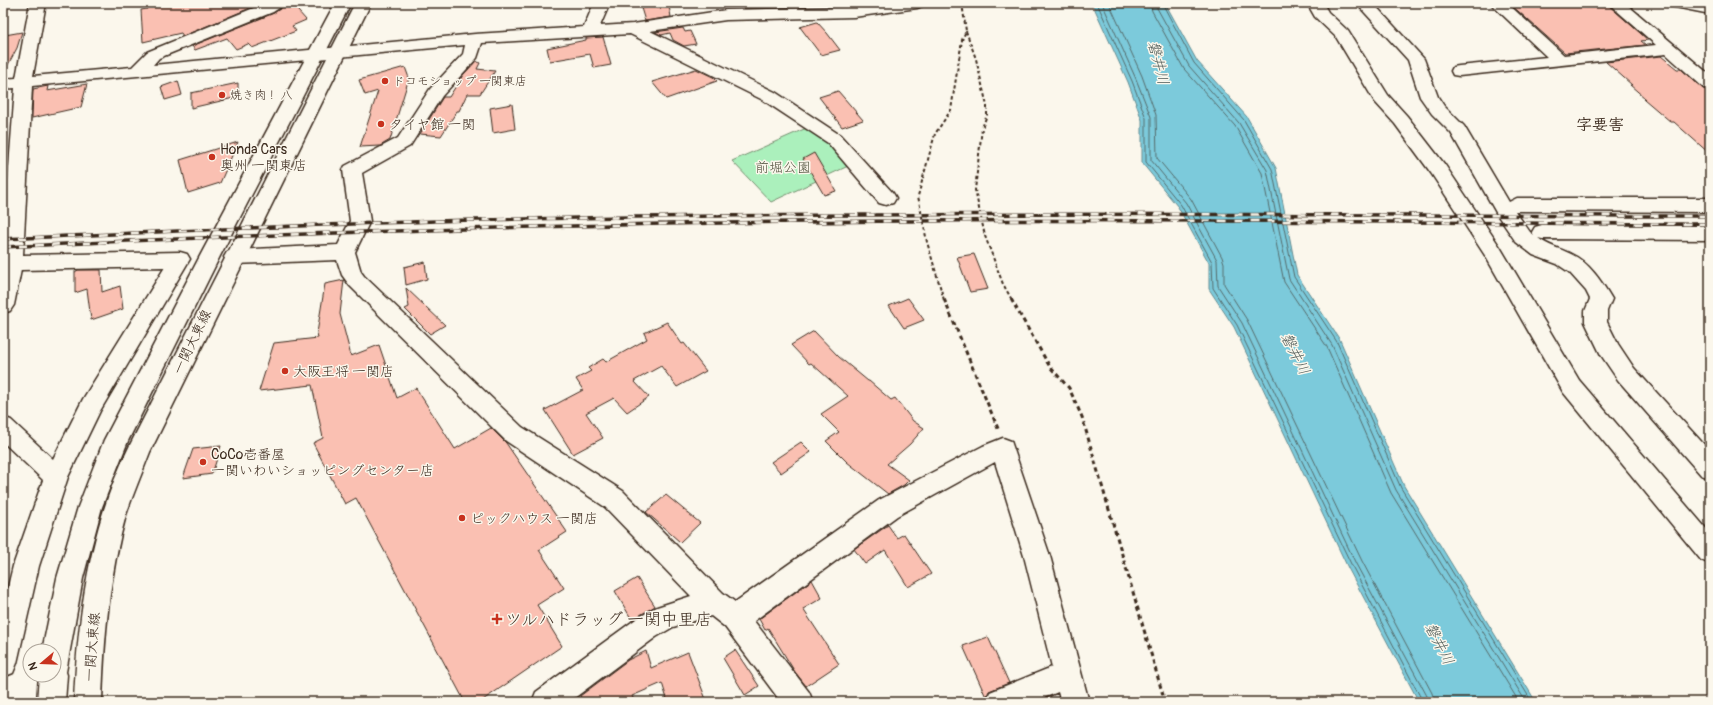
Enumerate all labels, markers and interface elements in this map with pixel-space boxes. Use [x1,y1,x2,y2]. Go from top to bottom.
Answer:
water label: 磐井川 [1143,39,1173,87]
place label: ドコモショップ 一関東店 [393,74,527,89]
marker: ドコモショップ 一関東店 [380,76,390,86]
place label: 焼き肉！ 八 [230,88,293,103]
marker: 焼き肉！ 八 [217,90,227,100]
district label: 字要害 [1576,115,1624,135]
place label: タイヤ館 一関 [389,116,475,133]
marker: タイヤ館 一関 [376,119,386,129]
place label: Honda Cars 奥州 一関東店 [220,141,307,174]
marker: Honda Cars 奥州 一関東店 [207,152,217,162]
park label: 前堀公園 [755,159,811,176]
street label: 一関大東線 [169,307,215,377]
water label: 磐井川 [1276,330,1314,378]
place label: 大阪王将 一関店 [293,363,394,380]
marker: 大阪王将 一関店 [280,366,290,376]
place label: CoCo壱番屋 一関いわいショッピングセンター店 [211,446,434,479]
marker: CoCo壱番屋 一関いわいショッピングセンター店 [198,457,208,467]
place label: ピックハウス 一関店 [470,510,598,527]
marker: ピックハウス 一関店 [457,513,467,523]
place label: ツルハドラッグ 一関中里店 [505,609,712,630]
street label: 一関大東線 [80,611,104,683]
marker: ツルハドラッグ 一関中里店 [492,614,502,624]
water label: 磐井川 [1420,620,1458,668]
north arrow [22,643,62,683]
text: N [25,660,40,672]

